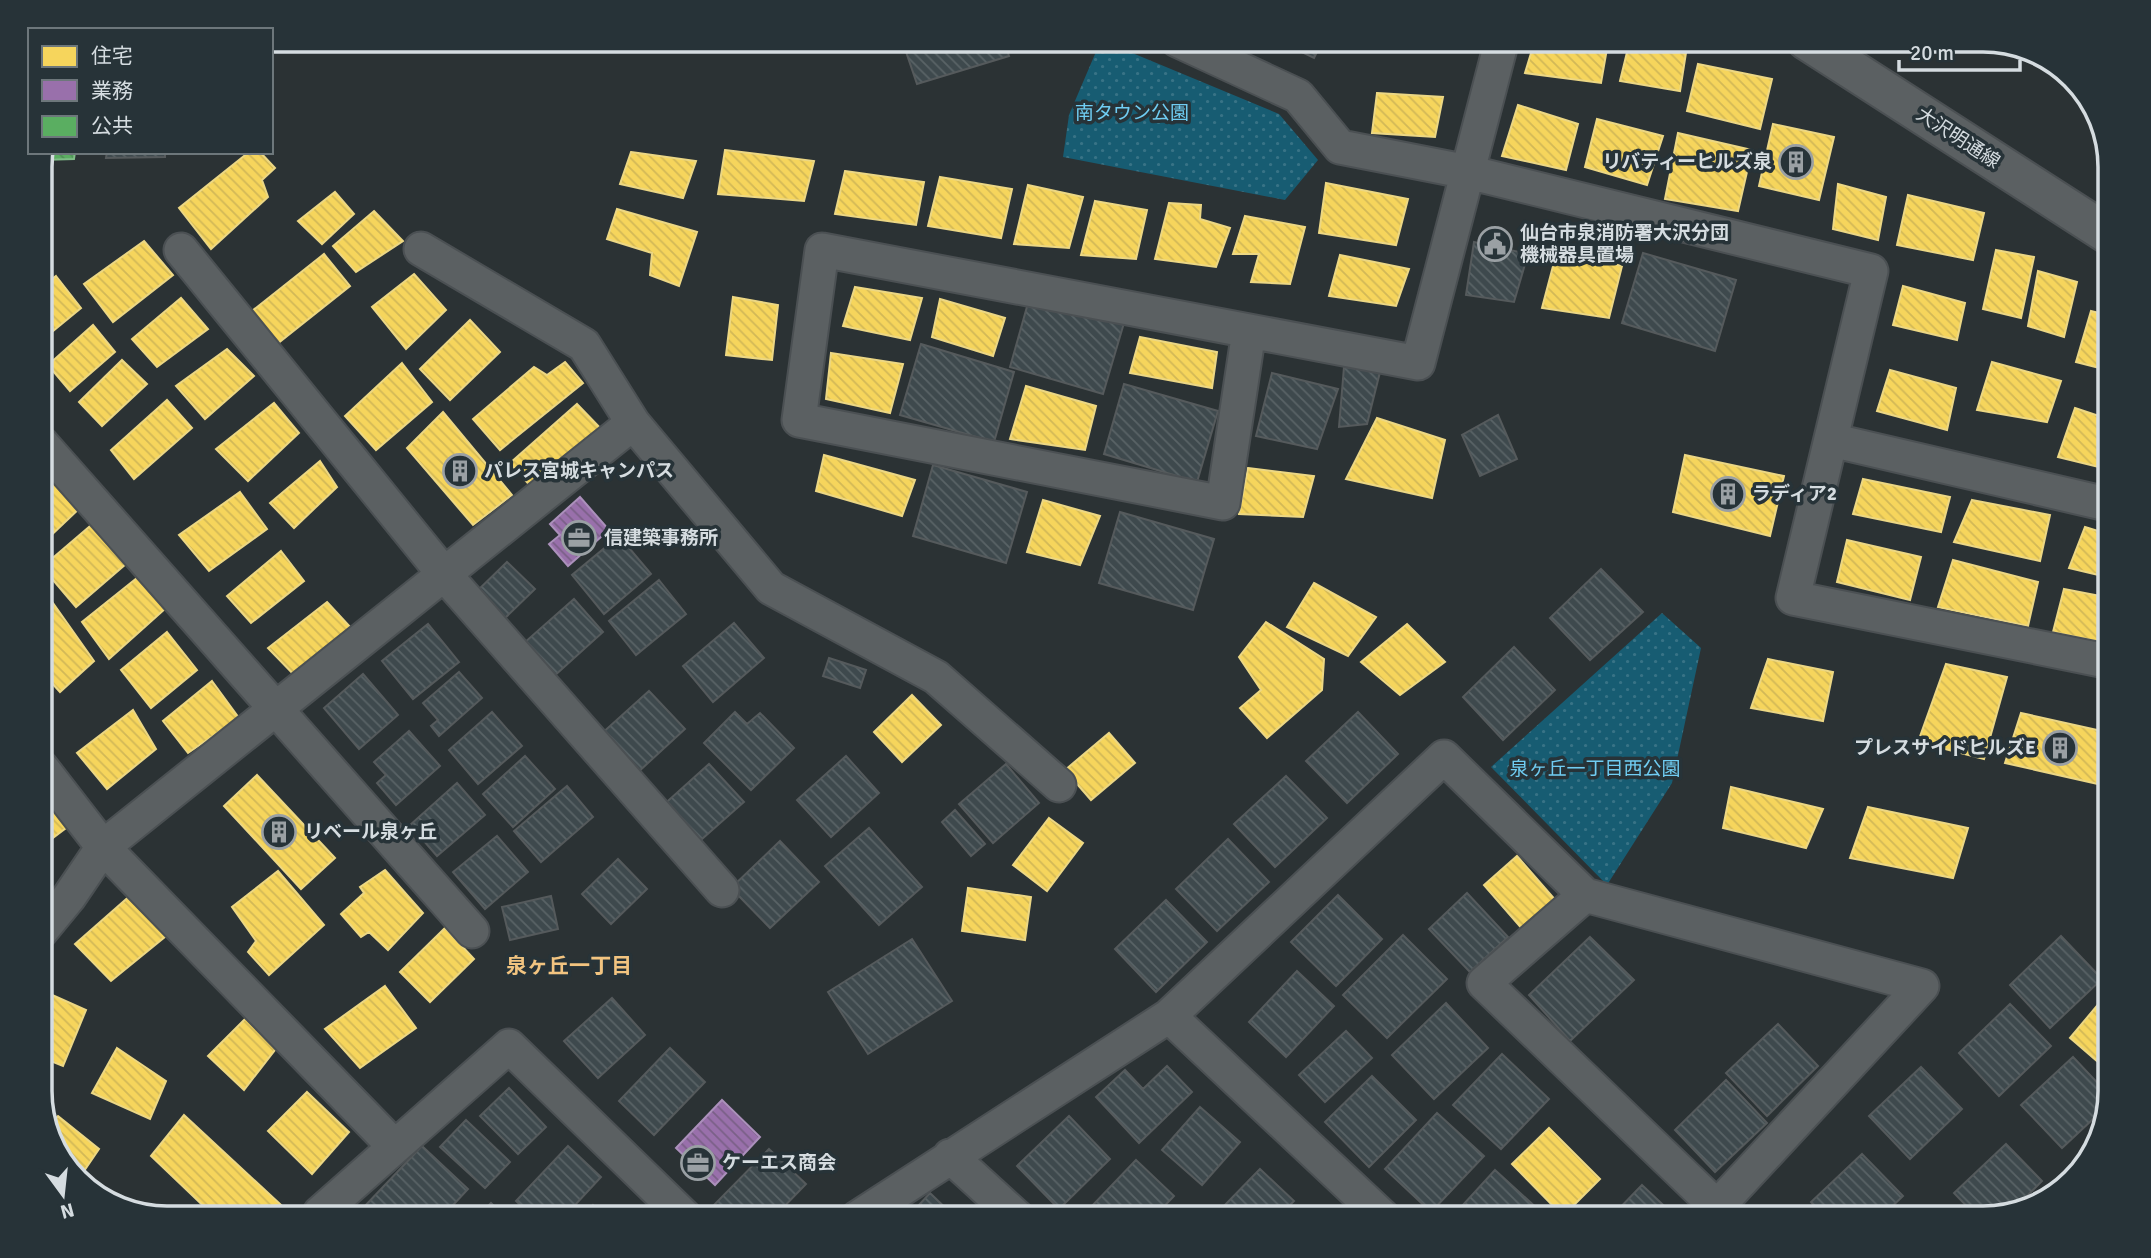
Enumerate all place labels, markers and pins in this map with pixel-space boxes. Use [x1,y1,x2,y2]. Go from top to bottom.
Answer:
building icon: リバティーヒルズ泉 [1777,143,1815,181]
place label: リバティーヒルズ泉 [1602,150,1772,174]
place label: 仙台市泉消防署大沢分団 機械器具置場 [1520,221,1729,267]
public building icon: 仙台市泉消防署大沢分団 機械器具置場 [1476,225,1514,263]
building icon: パレス宮城キャンパス [441,452,479,490]
place label: パレス宮城キャンパス [484,459,674,483]
building icon: ラディア2 [1709,475,1747,513]
place label: ラディア2 [1752,482,1837,506]
office icon: 信建築事務所 [560,519,598,557]
place label: 信建築事務所 [604,526,718,550]
building icon: プレスサイドヒルズE [2041,729,2079,767]
place label: プレスサイドヒルズE [1854,736,2036,760]
building icon: リベール泉ヶ丘 [260,813,298,851]
place label: リベール泉ヶ丘 [304,820,437,844]
office icon: ケーエス商会 [679,1144,717,1182]
place label: ケーエス商会 [722,1151,836,1175]

